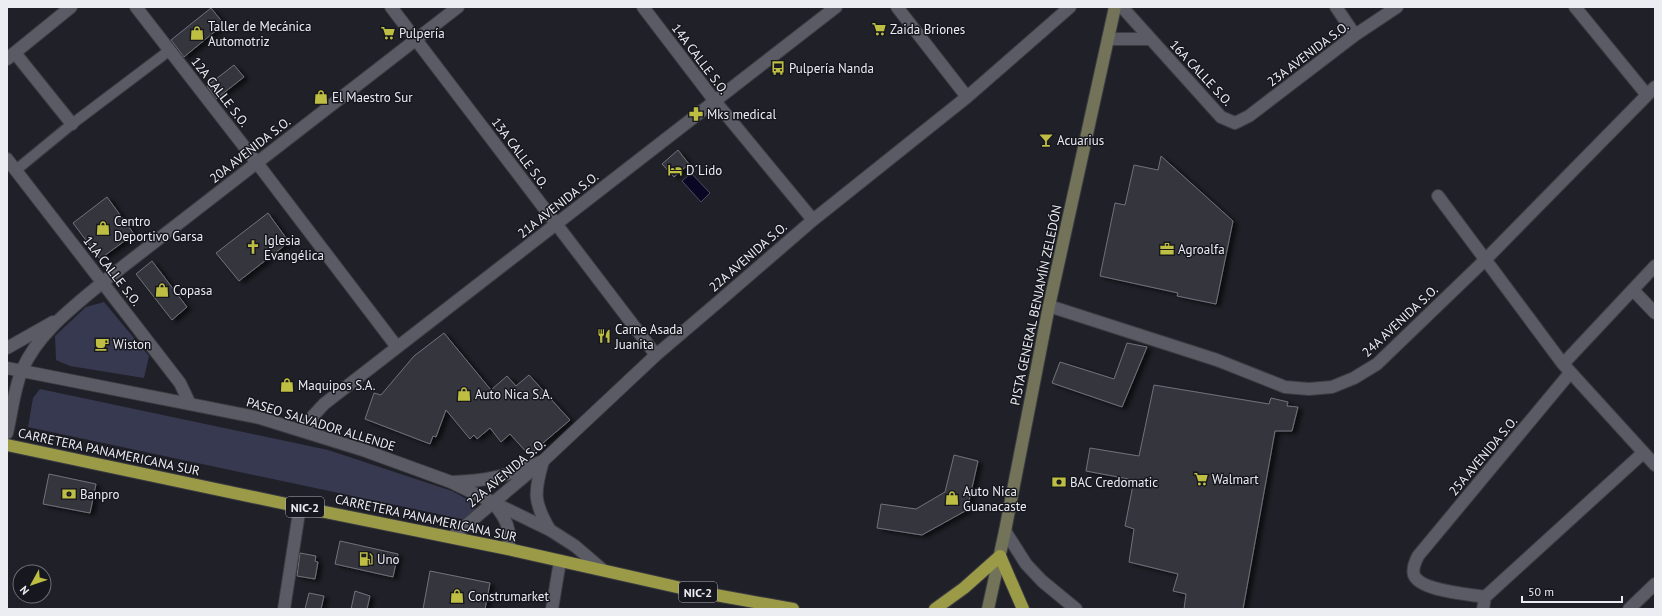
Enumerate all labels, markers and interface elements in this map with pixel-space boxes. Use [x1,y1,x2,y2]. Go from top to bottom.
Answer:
place label: Taller de Mecánica Automotriz [208,18,311,50]
street label: 23A AVENIDA S.O. [1264,18,1352,90]
street label: 14A CALLE S.O. [668,20,732,98]
supermarket icon: Zaida Briones [871,21,887,37]
place label: Zaida Briones [890,21,965,38]
shop icon: Taller de Mecánica Automotriz [189,25,205,41]
supermarket icon: Pulpería [380,25,396,41]
place label: Pulpería [399,25,445,42]
street label: 16A CALLE S.O. [1166,36,1236,110]
street label: 12A CALLE S.O. [187,54,253,131]
bus stop icon: Pulpería Nanda [770,60,786,76]
place label: Pulpería Nanda [789,60,874,77]
shop icon: El Maestro Sur [313,89,329,105]
place label: El Maestro Sur [332,89,413,106]
pharmacy icon: Mks medical [688,106,704,122]
place label: Mks medical [707,106,776,123]
street label: 20A AVENIDA S.O. [206,113,294,187]
street label: 13A CALLE S.O. [488,114,552,192]
bar icon: Acuarius [1038,132,1054,148]
place label: Acuarius [1057,132,1104,149]
hotel icon: D´Lido [667,162,683,178]
place label: D´Lido [686,162,722,179]
street label: 21A AVENIDA S.O. [514,168,602,242]
street label: PISTA GENERAL BENJAMÍN ZELEDÓN [1006,203,1066,407]
place label: Centro Deportivo Garsa [114,213,203,245]
street label: 22A AVENIDA S.O. [705,218,791,296]
shop icon: Centro Deportivo Garsa [95,220,111,236]
place label: Iglesia Evangélica [264,232,324,264]
street label: 11A CALLE S.O. [79,233,145,310]
church icon: Iglesia Evangélica [245,239,261,255]
office icon: Agroalfa [1159,241,1175,257]
place label: Agroalfa [1178,241,1225,258]
street label: 24A AVENIDA S.O. [1358,281,1442,361]
shop icon: Copasa [154,282,170,298]
place label: Copasa [173,282,212,299]
place label: Carne Asada Juanita [614,321,683,353]
restaurant icon: Carne Asada Juanita [596,328,612,344]
cafe icon: Wiston [94,336,110,352]
place label: Wiston [113,336,151,353]
shop icon: Maquipos S.A. [279,377,295,393]
place label: Maquipos S.A. [298,377,376,394]
shop icon: Auto Nica S.A. [456,386,472,402]
place label: Auto Nica S.A. [475,386,553,403]
street label: PASEO SALVADOR ALLENDE [244,393,398,455]
street label: 25A AVENIDA S.O. [1445,413,1521,499]
street label: CARRETERA PANAMERICANA SUR [17,424,202,480]
street label: 22A AVENIDA S.O. [463,435,549,511]
supermarket icon: Walmart [1193,471,1209,487]
place label: Walmart [1212,471,1259,488]
bank icon: BAC Credomatic [1051,474,1067,490]
place label: BAC Credomatic [1070,474,1158,491]
place label: Auto Nica Guanacaste [963,483,1027,515]
bank icon: Banpro [61,486,77,502]
place label: Banpro [80,486,120,503]
street label: CARRETERA PANAMERICANA SUR [334,490,519,546]
shop icon: Auto Nica Guanacaste [944,490,960,506]
road number: NIC-2 [286,497,324,517]
fuel station icon: Uno [358,551,374,567]
place label: Uno [377,551,400,568]
north arrow [12,564,52,604]
scale bar [1522,578,1622,604]
road number: NIC-2 [679,582,717,602]
text: N [17,583,32,598]
text: 50 m [1528,584,1554,599]
shop icon: Construmarket [449,588,465,604]
place label: Construmarket [468,588,549,605]

